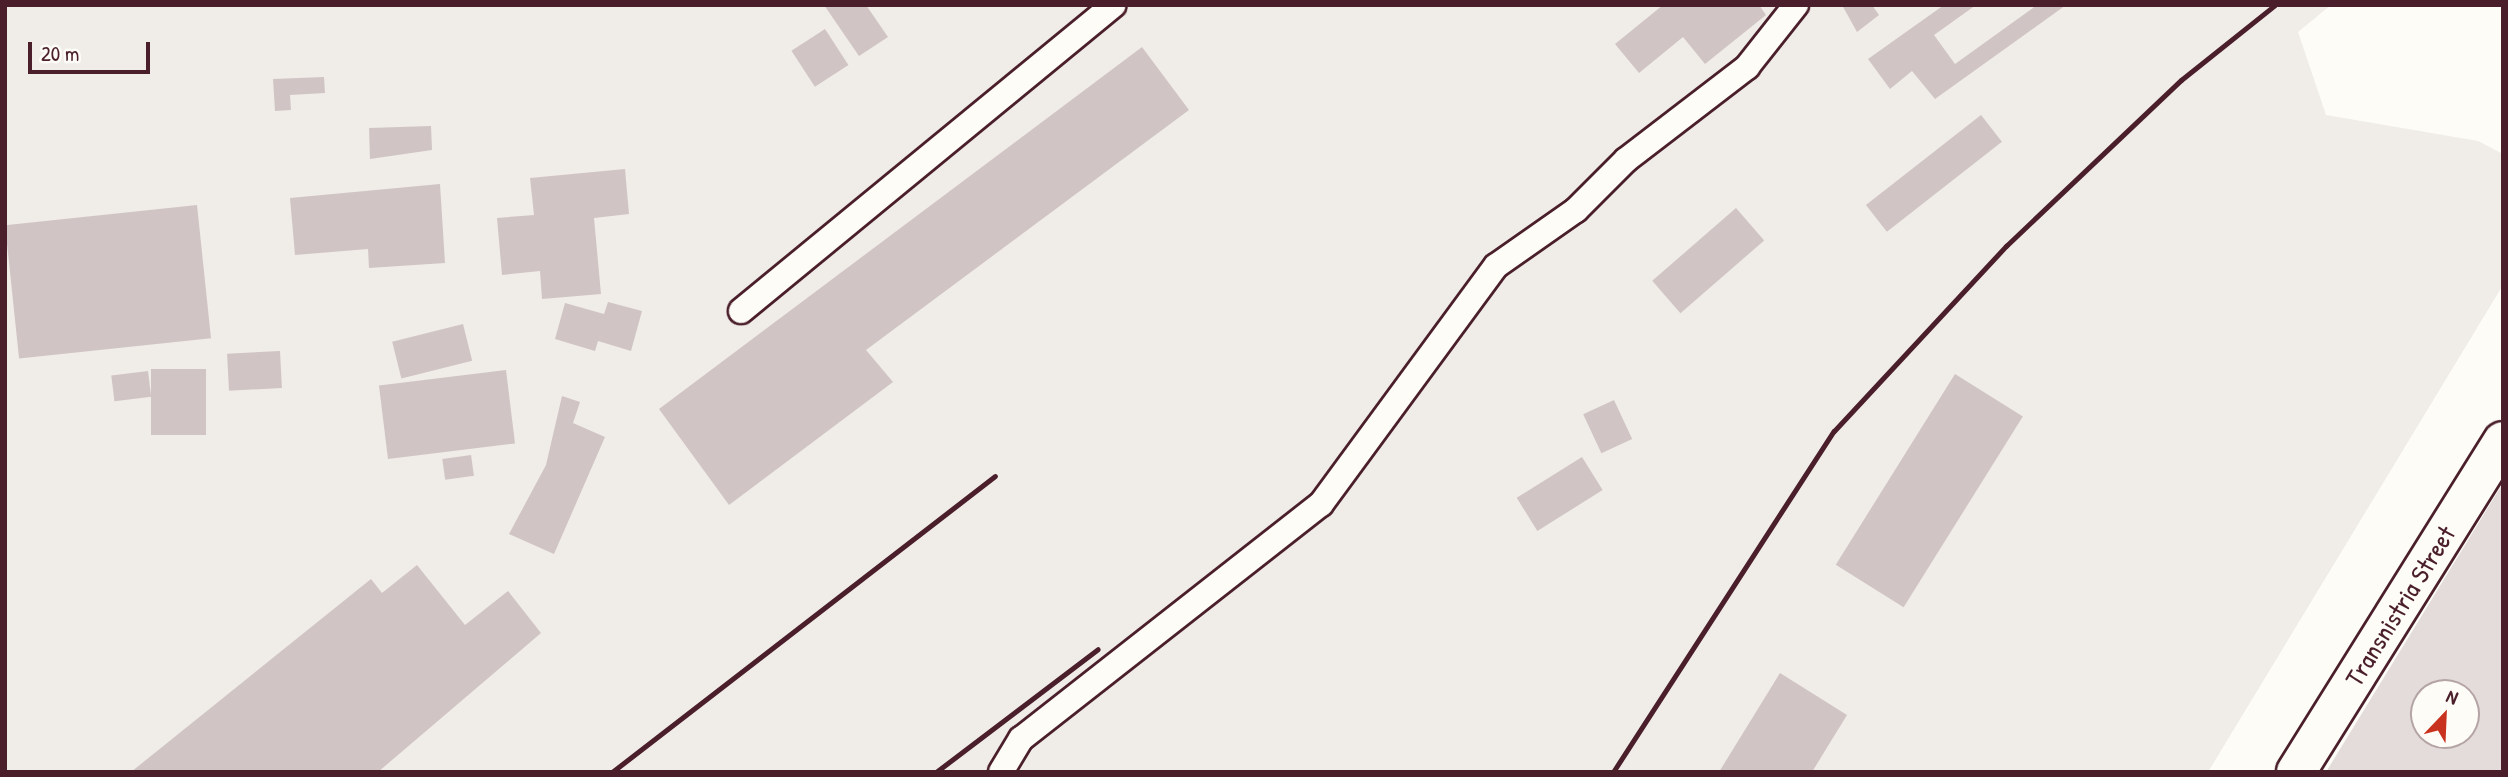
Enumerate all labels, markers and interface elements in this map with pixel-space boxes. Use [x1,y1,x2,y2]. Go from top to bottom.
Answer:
scale bar [32,28,154,72]
text: 20 m [41,39,79,68]
street label: Transnistria Street [2338,520,2462,692]
north arrow [2410,679,2480,749]
text: N [2443,683,2462,710]

